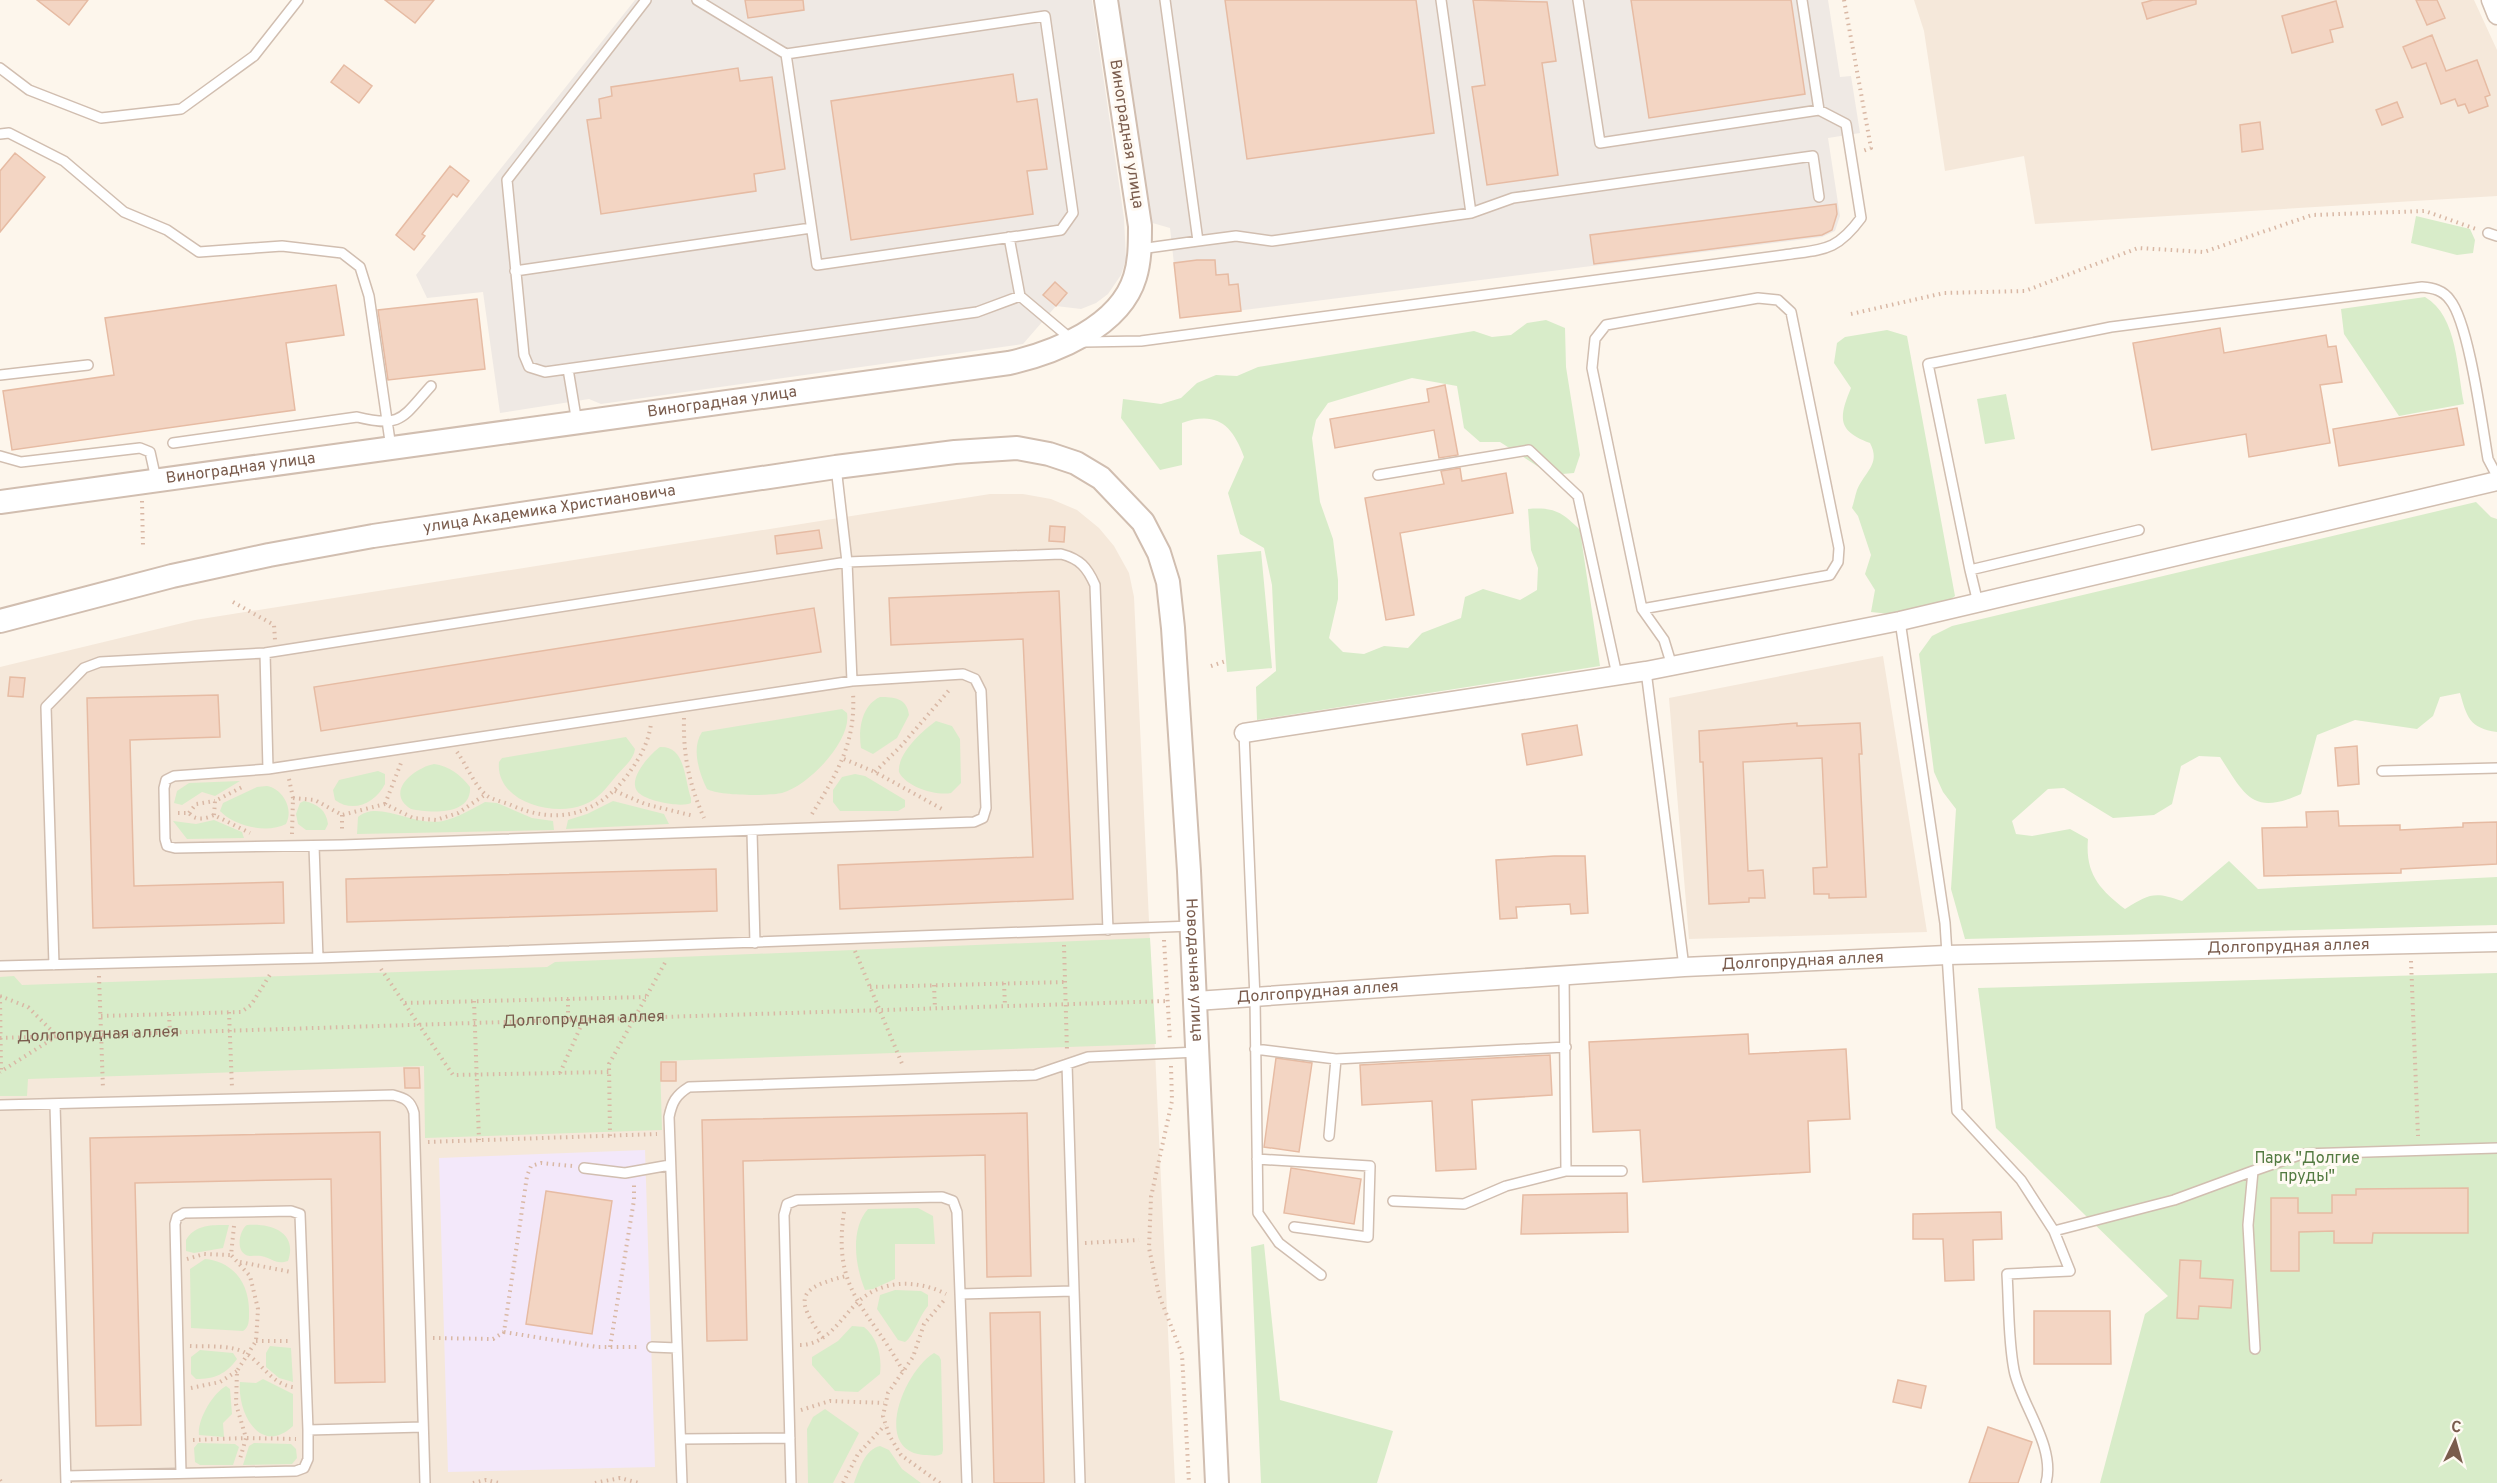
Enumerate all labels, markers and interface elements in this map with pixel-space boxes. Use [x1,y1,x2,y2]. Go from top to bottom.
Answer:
street label: Виноградная улица [1104,58,1148,210]
street label: Виноградная улица [646,382,798,423]
street label: Виноградная улица [165,449,317,489]
street label: улица Академика Христиановича [422,481,677,538]
street label: Новодачная улица [1180,898,1207,1042]
street label: Долгопрудная аллея [2207,935,2370,959]
street label: Долгопрудная аллея [1721,948,1884,975]
street label: Долгопрудная аллея [1236,977,1399,1008]
street label: Долгопрудная аллея [502,1007,665,1032]
street label: Долгопрудная аллея [16,1022,179,1047]
park label: Парк "Долгие пруды" [2254,1149,2360,1187]
north arrow [2425,1411,2485,1471]
text: С [2450,1418,2462,1438]

